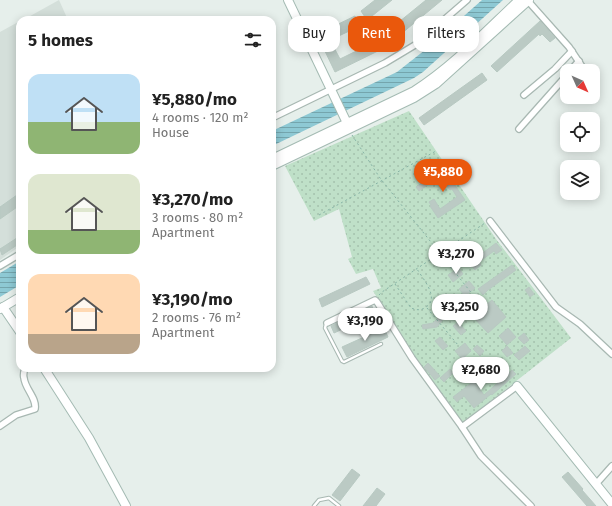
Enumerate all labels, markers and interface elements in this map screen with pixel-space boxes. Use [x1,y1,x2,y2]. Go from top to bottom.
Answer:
chip: Buy [288,16,340,52]
chip: Rent [348,16,405,52]
chip: Filters [413,16,479,52]
icon: filters [242,29,264,51]
text: 5 homes [28,30,93,51]
north arrow [560,64,600,104]
map controls [560,64,600,200]
text: ¥5,880/mo [152,89,237,110]
icon: home [60,90,108,138]
text: 4 rooms · 120 m² [152,110,248,125]
button: locate [560,112,600,152]
text: House [152,125,189,140]
pin: ¥5,880 [410,159,476,193]
button: layers [560,160,600,200]
text: ¥5,880 [423,164,463,179]
text: ¥3,270/mo [152,189,233,210]
icon: home [60,190,108,238]
text: 3 rooms · 80 m² [152,210,243,225]
text: Apartment [152,225,214,240]
pin: ¥3,270 [423,241,489,275]
text: ¥3,270 [437,246,475,261]
text: ¥3,190/mo [152,289,233,310]
icon: home [60,290,108,338]
pin: ¥3,250 [427,294,493,328]
text: ¥3,250 [441,299,479,314]
pin: ¥3,190 [332,308,398,342]
text: 2 rooms · 76 m² [152,310,241,325]
text: ¥3,190 [347,313,383,328]
text: Apartment [152,325,214,340]
pin: ¥2,680 [448,357,514,391]
text: ¥2,680 [461,362,501,377]

